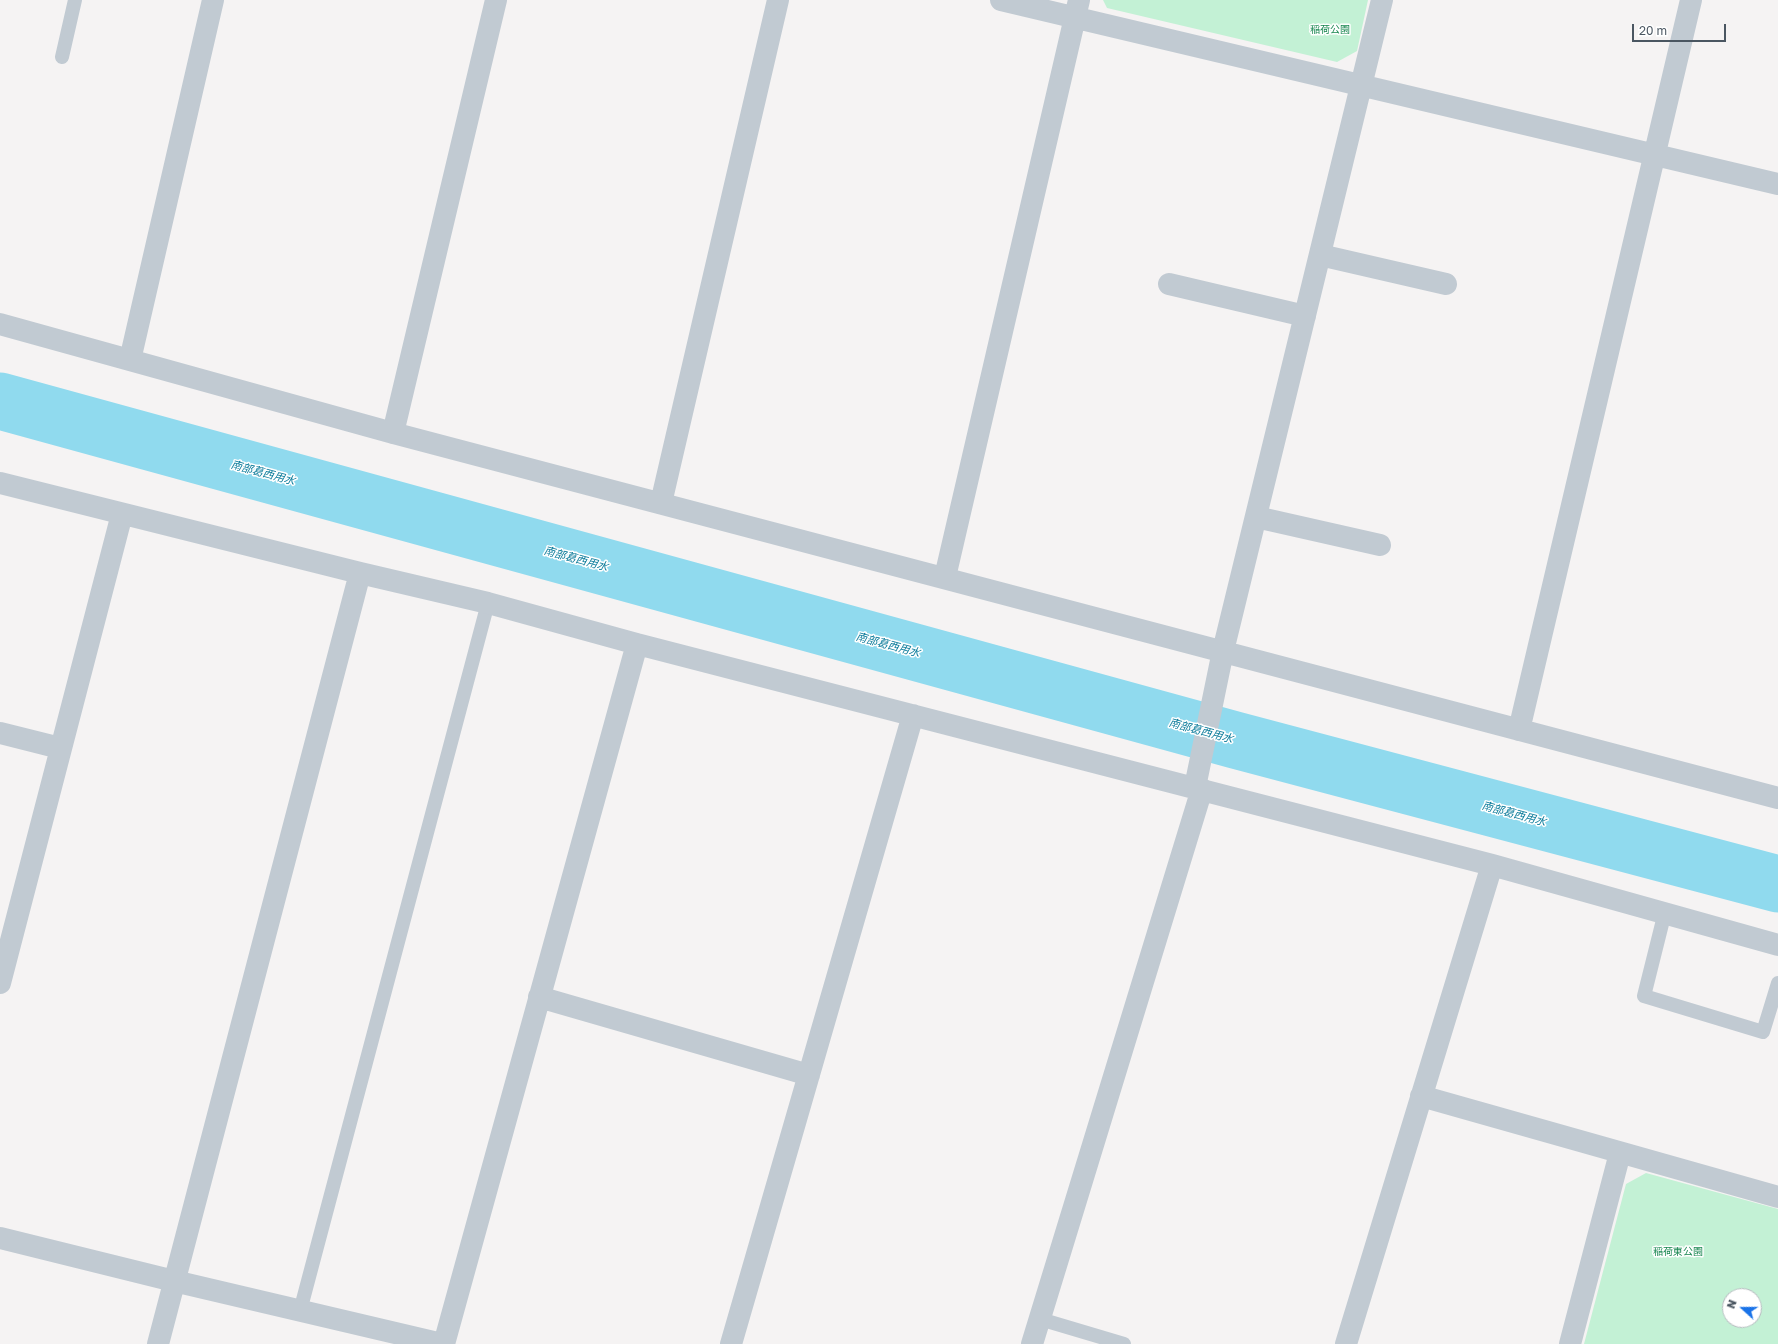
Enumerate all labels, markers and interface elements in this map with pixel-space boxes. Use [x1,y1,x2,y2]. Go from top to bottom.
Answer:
scale bar [1634,16,1728,42]
text: 20 m [1639,23,1667,38]
park label: 稲荷公園 [1310,24,1350,36]
water label: 南部葛西用水 [229,458,297,488]
water label: 南部葛西用水 [542,544,610,574]
water label: 南部葛西用水 [854,630,922,660]
water label: 南部葛西用水 [1167,716,1235,746]
water label: 南部葛西用水 [1480,799,1548,829]
park label: 稲荷東公園 [1653,1246,1703,1258]
north arrow [1722,1288,1762,1328]
text: N [1724,1298,1739,1310]

